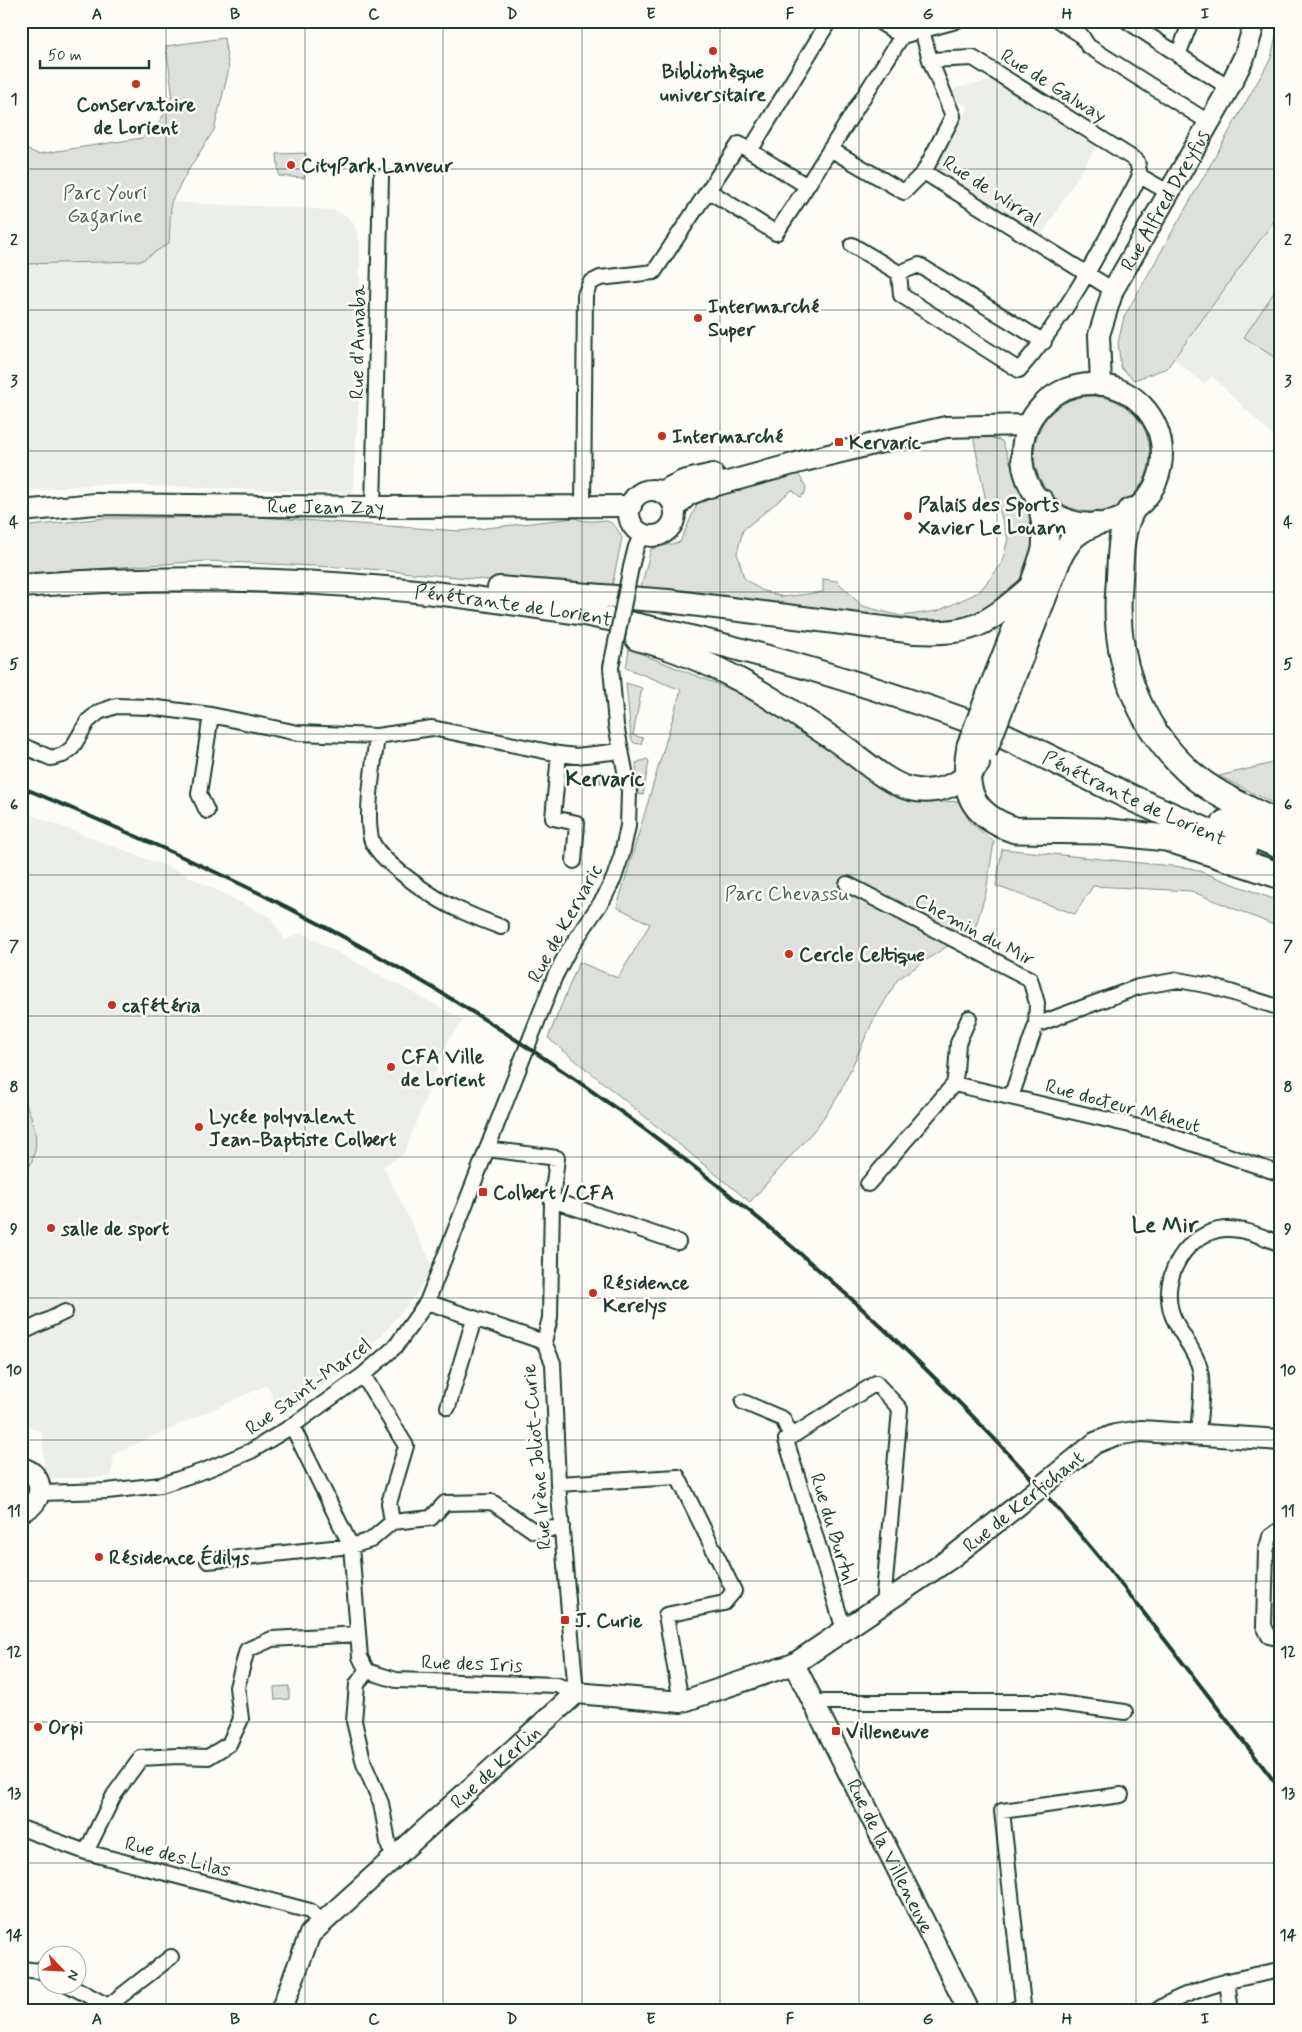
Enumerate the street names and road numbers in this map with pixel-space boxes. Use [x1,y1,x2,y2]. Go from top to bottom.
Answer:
street label: Rue de Galway [995,43,1111,130]
street label: Rue Alfred Dreyfus [1115,125,1217,276]
street label: Rue de Wirral [937,149,1046,233]
street label: Rue d'Annaba [344,283,373,400]
street label: Rue Jean Zay [267,494,384,522]
street label: Pénétrante de Lorient [413,579,614,634]
street label: Pénétrante de Lorient [1038,745,1230,853]
street label: Rue de Kervaric [522,860,609,988]
street label: Chemin du Mir [909,887,1039,973]
street label: Rue docteur Méheut [1042,1073,1203,1140]
street label: Rue Saint-Marcel [240,1332,378,1442]
street label: Rue Irène Joliot-Curie [516,1363,559,1551]
street label: Rue de Kerfichant [958,1445,1090,1560]
street label: Rue du Burtul [803,1470,862,1589]
street label: Rue des Iris [421,1649,523,1680]
street label: Rue de Kerlin [445,1719,547,1816]
street label: Rue de la Villeneuve [839,1775,940,1938]
street label: Rue des Lilas [122,1830,234,1885]

